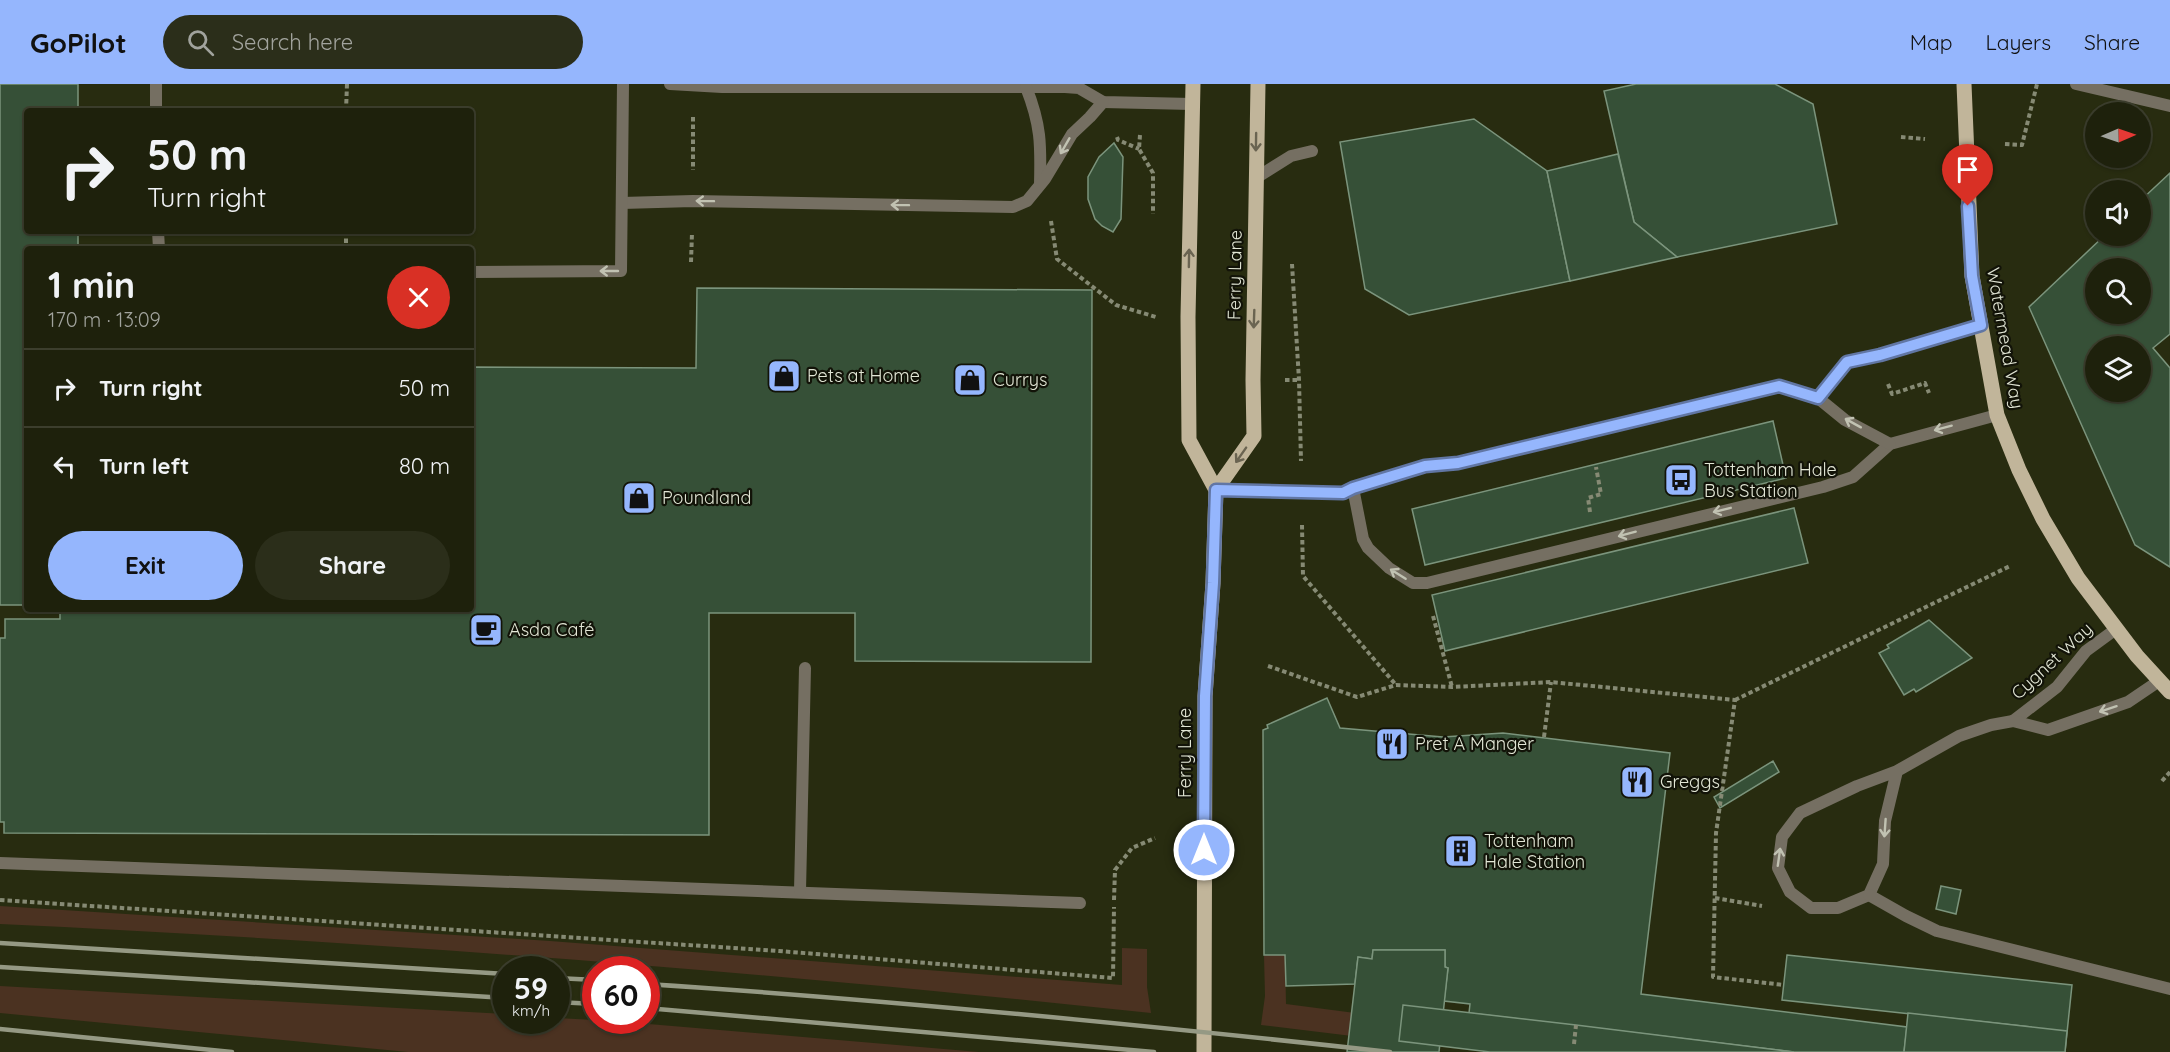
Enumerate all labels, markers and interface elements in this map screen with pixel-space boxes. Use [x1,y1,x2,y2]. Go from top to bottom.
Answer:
search box [163,15,583,69]
text: GoPilot [30,25,127,60]
icon: search [184,26,217,59]
text: Search here [232,28,353,56]
text: Map [1910,29,1953,55]
text: Layers [1986,29,2051,55]
text: Share [2084,29,2140,55]
north arrow [2085,102,2151,168]
map controls [2085,102,2151,402]
text: 50 m [147,128,247,181]
icon: right [48,132,126,210]
one-way arrow [1251,132,1262,152]
one-way arrow [1059,136,1070,154]
pin [1942,144,1993,206]
icon: arrive [1951,153,1984,186]
text: Turn right [147,180,266,214]
button: sound [2085,180,2151,246]
one-way arrow [696,196,716,207]
one-way arrow [891,199,911,211]
street label: Ferry Lane [1222,230,1247,320]
one-way arrow [1183,249,1195,269]
button: search [2085,258,2151,324]
text: 1 min [48,262,135,307]
one-way arrow [600,265,620,277]
button: close [387,266,450,329]
street label: Watermead Way [1982,266,2029,410]
text: 170 m · 13:09 [48,307,161,332]
one-way arrow [1249,309,1260,329]
button: layers [2085,336,2151,402]
shop icon: Pets at Home [766,358,802,394]
shop icon: Currys [952,362,988,398]
place label: Pets at Home [807,364,920,387]
place label: Currys [993,368,1047,391]
icon: right [48,372,81,405]
text: Turn right [99,374,203,402]
text: 50 m [399,374,450,402]
one-way arrow [1844,417,1861,429]
one-way arrow [1934,423,1953,434]
one-way arrow [1235,447,1247,463]
icon: left [48,450,81,483]
text: Turn left [99,452,189,480]
text: 80 m [399,452,450,480]
place label: Tottenham Hale Bus Station [1704,458,1837,502]
bus stop icon: Tottenham Hale Bus Station [1663,462,1699,498]
shop icon: Poundland [621,480,657,516]
place label: Poundland [662,486,751,509]
one-way arrow [1713,505,1732,517]
one-way arrow [1618,529,1637,541]
button: Exit [48,531,243,600]
button: Share [255,531,450,600]
one-way arrow [1390,568,1407,580]
cafe icon: Asda Café [468,612,504,648]
street label: Cygnet Way [2006,617,2097,704]
place label: Asda Café [509,618,594,641]
one-way arrow [2099,704,2118,715]
street label: Ferry Lane [1173,708,1196,798]
restaurant icon: Pret A Manger [1374,726,1410,762]
place label: Pret A Manger [1415,732,1534,755]
restaurant icon: Greggs [1619,764,1655,800]
place label: Greggs [1660,770,1720,793]
one-way arrow [1879,817,1890,837]
position arrow [1172,818,1236,882]
place label: Tottenham Hale Station [1484,829,1585,873]
building icon: Tottenham Hale Station [1443,833,1479,869]
one-way arrow [1774,848,1785,868]
speed limit sign: 60 [582,956,660,1034]
text: 59 [514,969,548,1007]
text: km/h [512,1001,550,1020]

